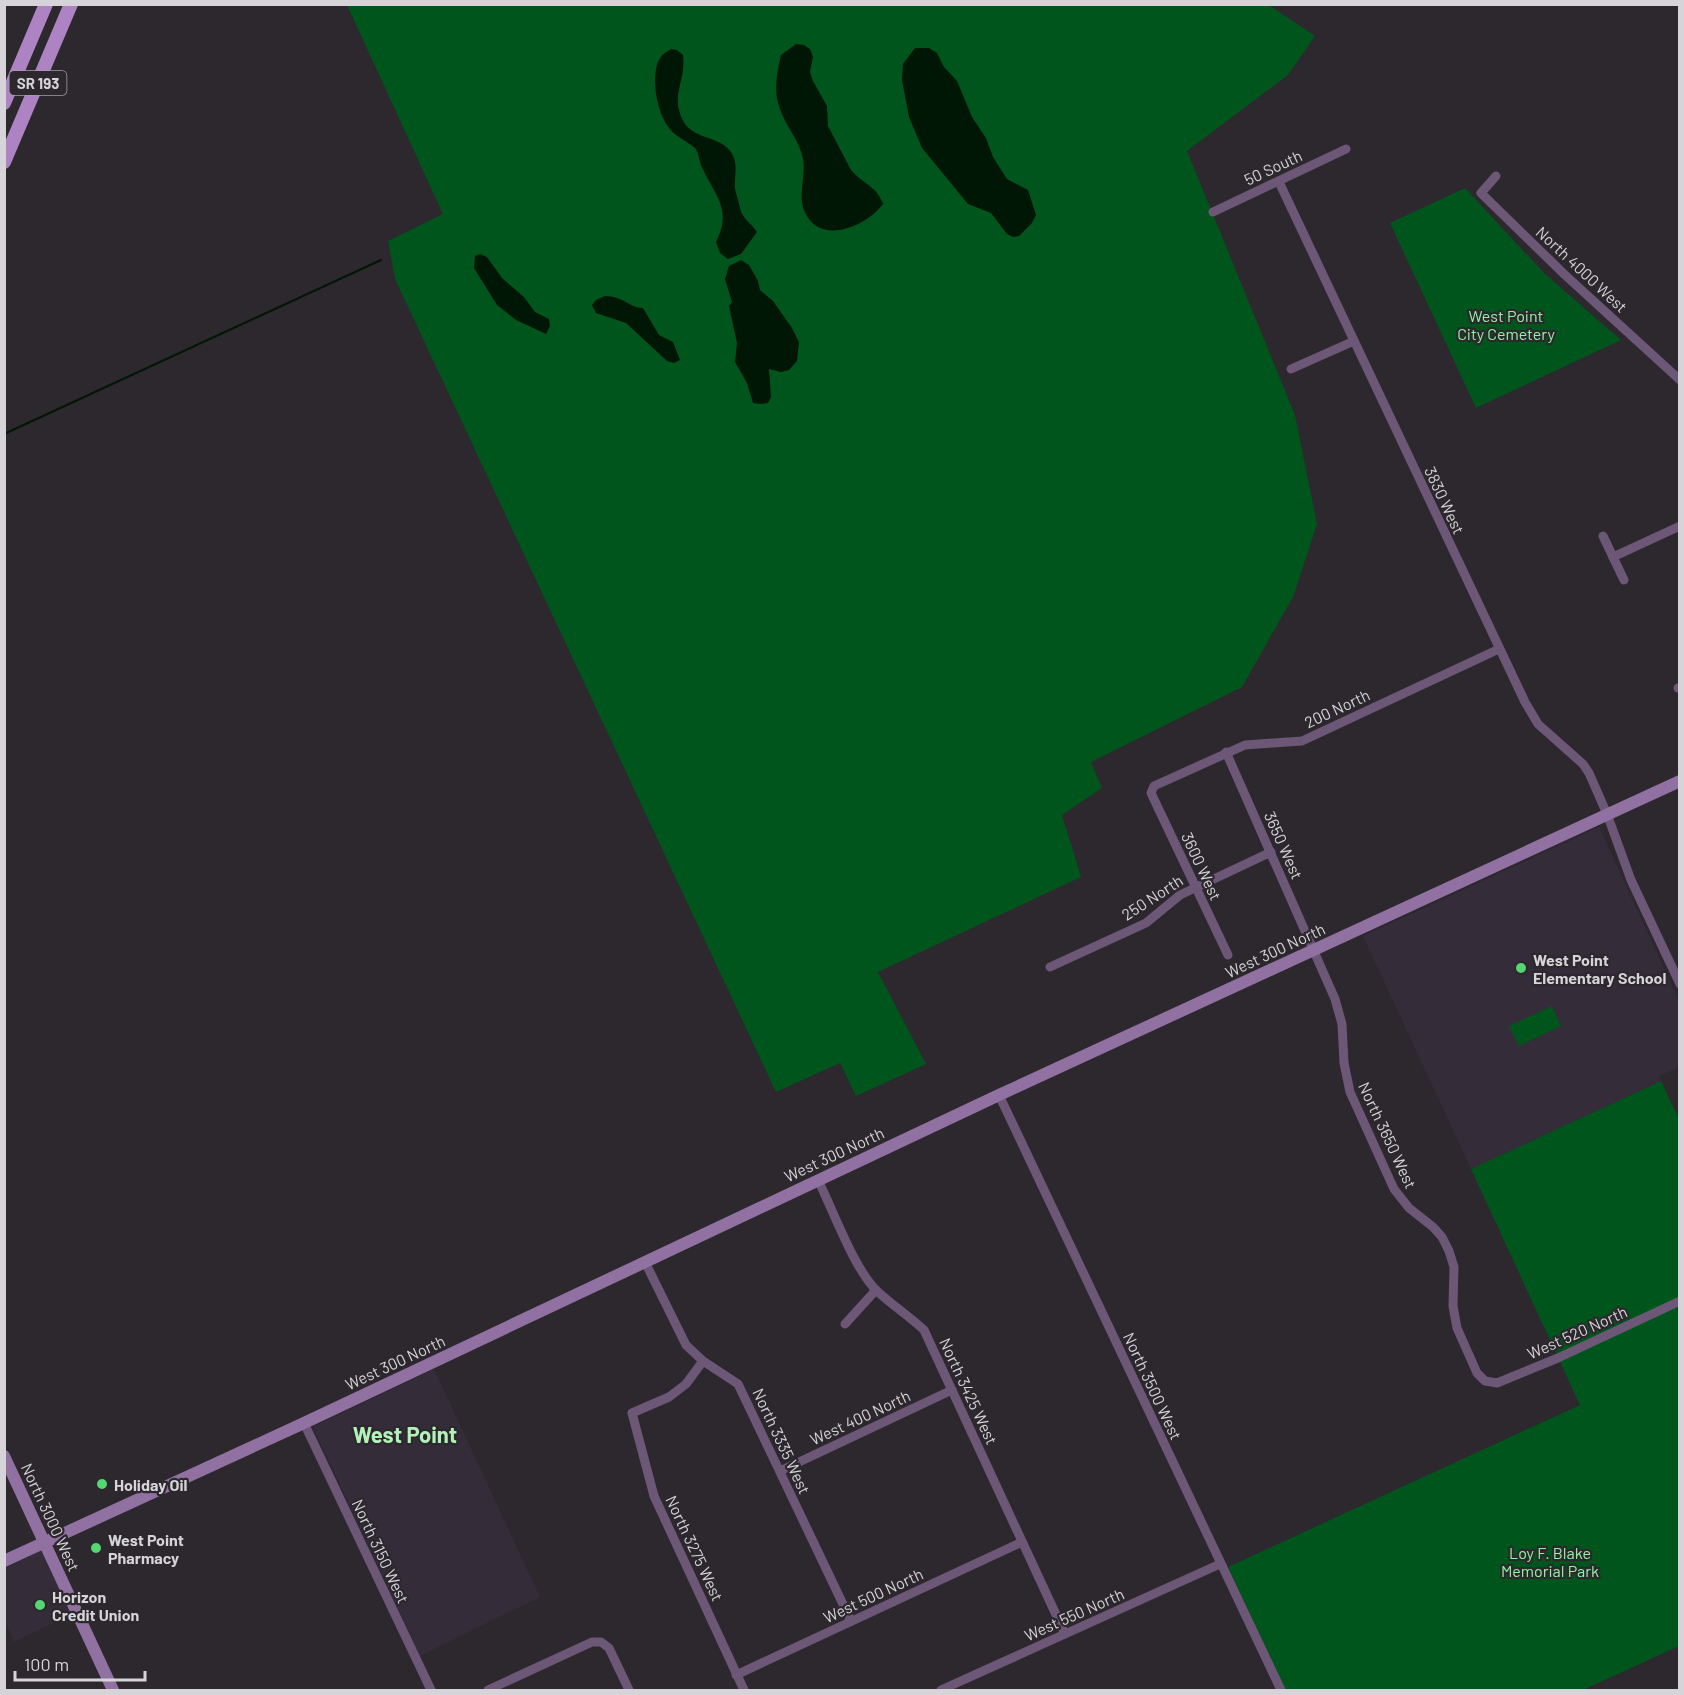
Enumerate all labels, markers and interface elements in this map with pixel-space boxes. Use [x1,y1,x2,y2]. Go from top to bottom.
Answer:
road number: SR 193 [9,71,66,95]
street label: 50 South [1241,145,1305,189]
street label: North 4000 West [1533,222,1631,316]
park label: West Point City Cemetery [1457,306,1555,343]
street label: 3830 West [1421,463,1469,537]
street label: 200 North [1301,685,1373,731]
street label: 3650 West [1261,808,1307,882]
street label: 3600 West [1178,829,1226,903]
street label: 250 North [1118,870,1186,924]
street label: West 300 North [1222,919,1328,981]
place label: West Point Elementary School [1533,950,1667,987]
marker: West Point Elementary School [1514,961,1528,975]
street label: North 3650 West [1355,1079,1421,1191]
street label: West 300 North [781,1123,887,1185]
street label: West 520 North [1524,1301,1630,1363]
street label: North 3500 West [1120,1329,1186,1443]
street label: West 300 North [342,1331,448,1393]
street label: North 3425 West [936,1335,1002,1447]
street label: North 3335 West [749,1385,815,1497]
street label: West 400 North [807,1385,913,1449]
district label: West Point [353,1421,457,1447]
street label: North 3000 West [18,1460,84,1574]
place label: Holiday Oil [114,1475,188,1494]
marker: Holiday Oil [95,1477,109,1491]
street label: North 3275 West [662,1492,728,1604]
street label: North 3150 West [349,1496,413,1606]
place label: West Point Pharmacy [108,1530,184,1567]
marker: West Point Pharmacy [89,1541,103,1555]
park label: Loy F. Blake Memorial Park [1501,1543,1599,1580]
street label: West 500 North [820,1564,926,1626]
street label: West 550 North [1021,1584,1127,1644]
place label: Horizon Credit Union [52,1587,139,1624]
marker: Horizon Credit Union [33,1598,47,1612]
scale bar [15,1644,146,1682]
text: 100 m [24,1653,69,1675]

